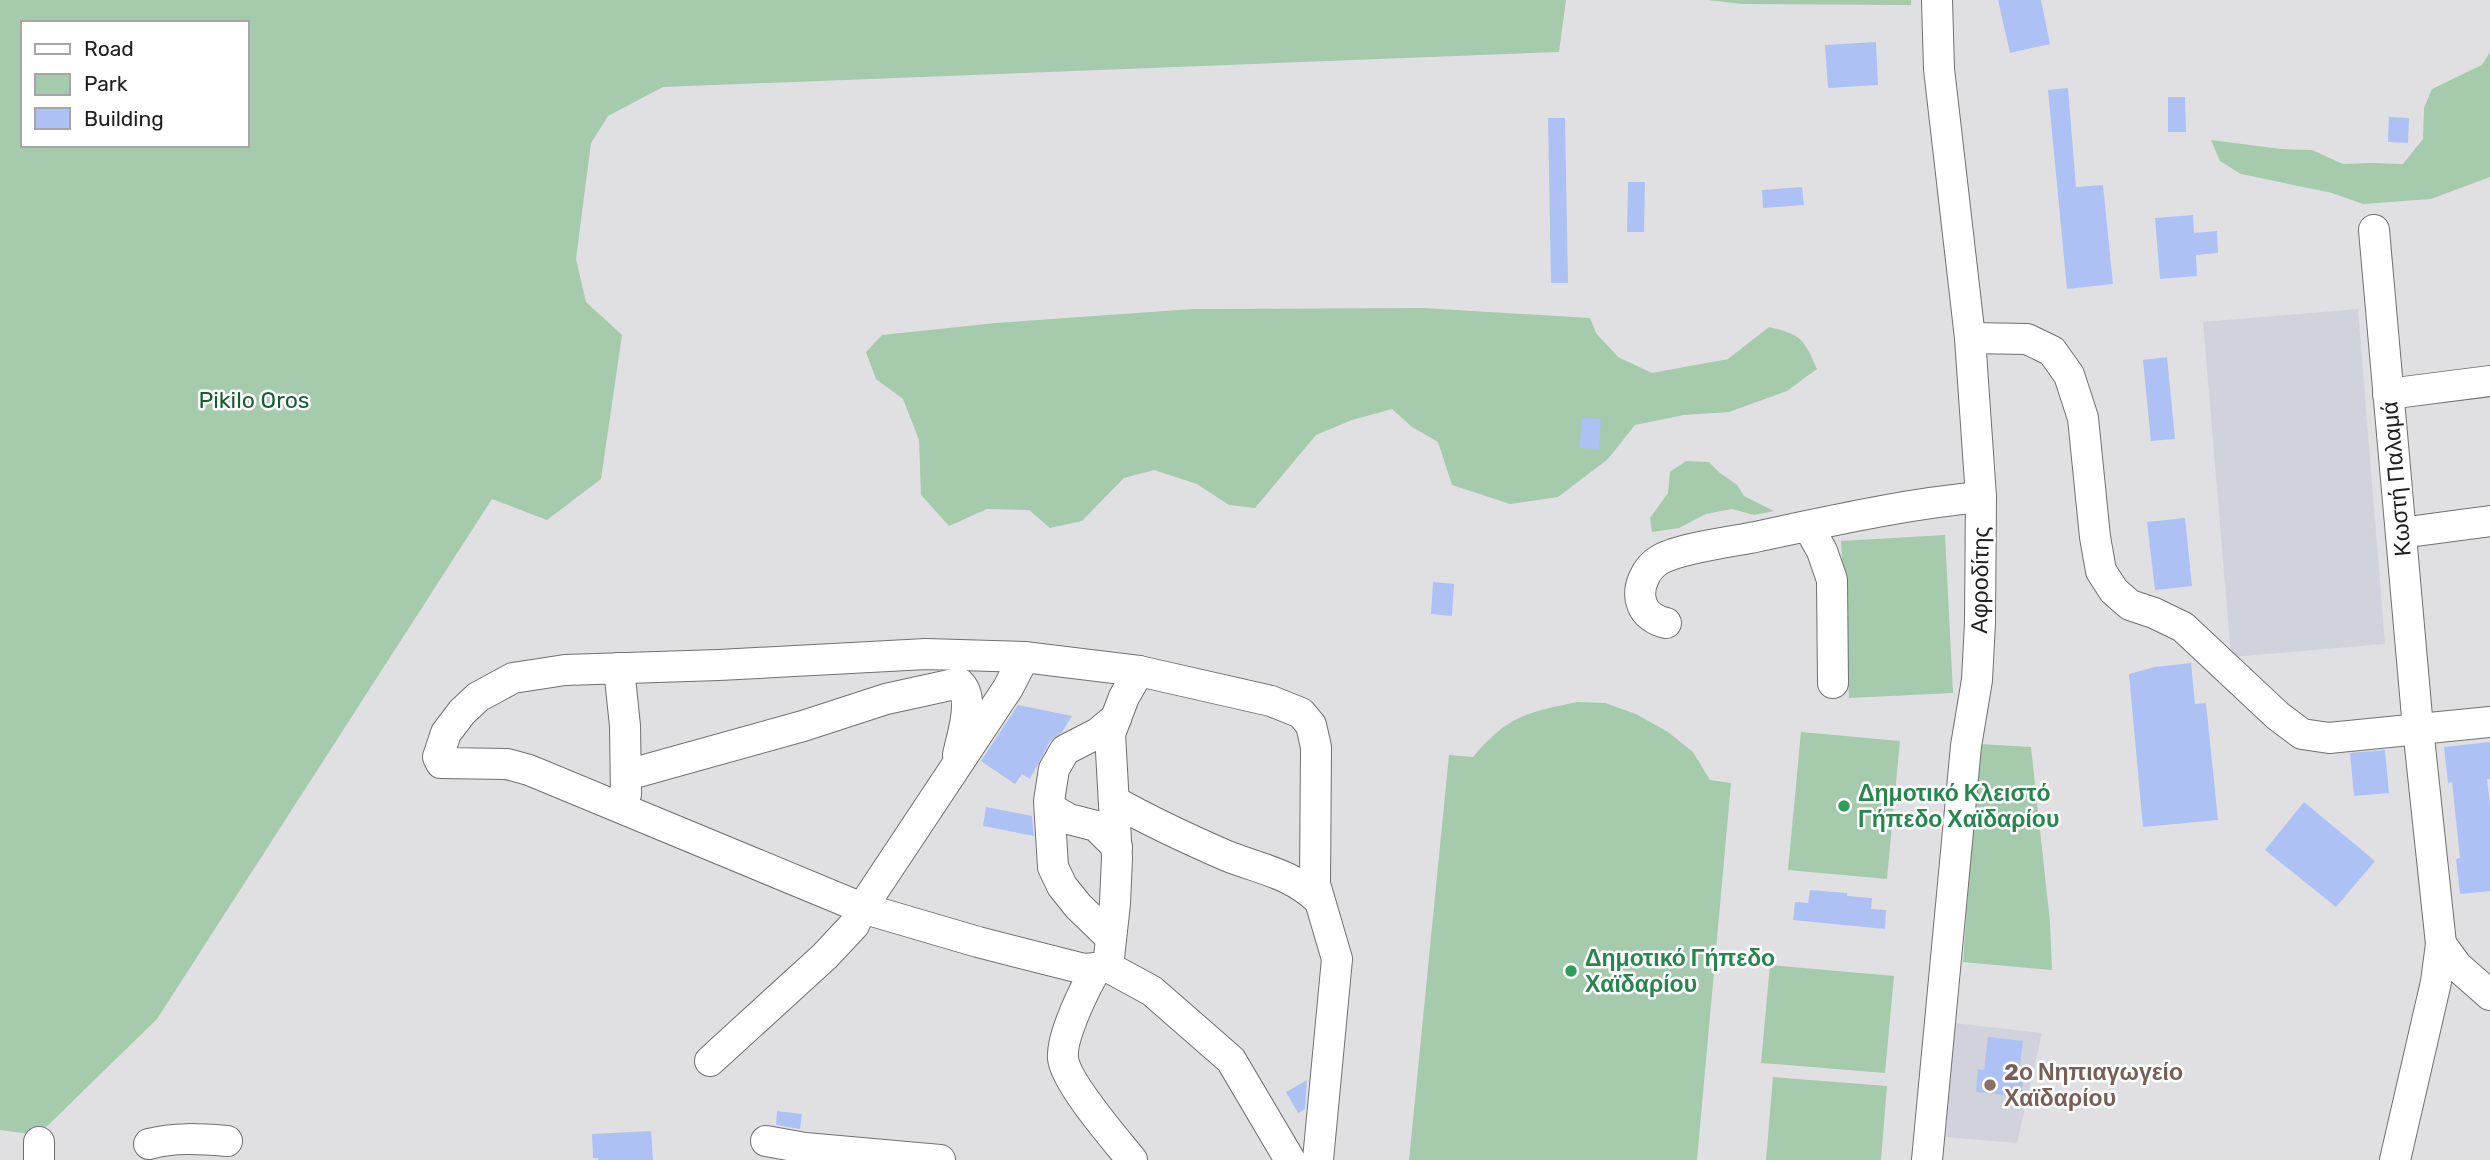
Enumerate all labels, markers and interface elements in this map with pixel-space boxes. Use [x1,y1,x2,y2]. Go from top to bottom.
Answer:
legend [21,21,248,147]
text: Road [84,36,134,61]
text: Park [84,71,128,96]
text: Building [84,106,164,131]
park label: Pikilo Oros [198,386,310,414]
street label: Κωστή Παλαμά [2375,400,2417,558]
street label: Αφροδίτης [1965,526,1995,634]
place label: Δημοτικό Κλειστό Γήπεδο Χαϊδαρίου [1858,779,2059,833]
marker: Δημοτικό Κλειστό Γήπεδο Χαϊδαρίου [1836,798,1852,814]
place label: Δημοτικό Γήπεδο Χαϊδαρίου [1585,944,1775,998]
marker: Δημοτικό Γήπεδο Χαϊδαρίου [1563,963,1579,979]
place label: 2ο Νηπιαγωγείο Χαϊδαρίου [2004,1058,2183,1112]
marker: 2ο Νηπιαγωγείο Χαϊδαρίου [1982,1077,1998,1093]

